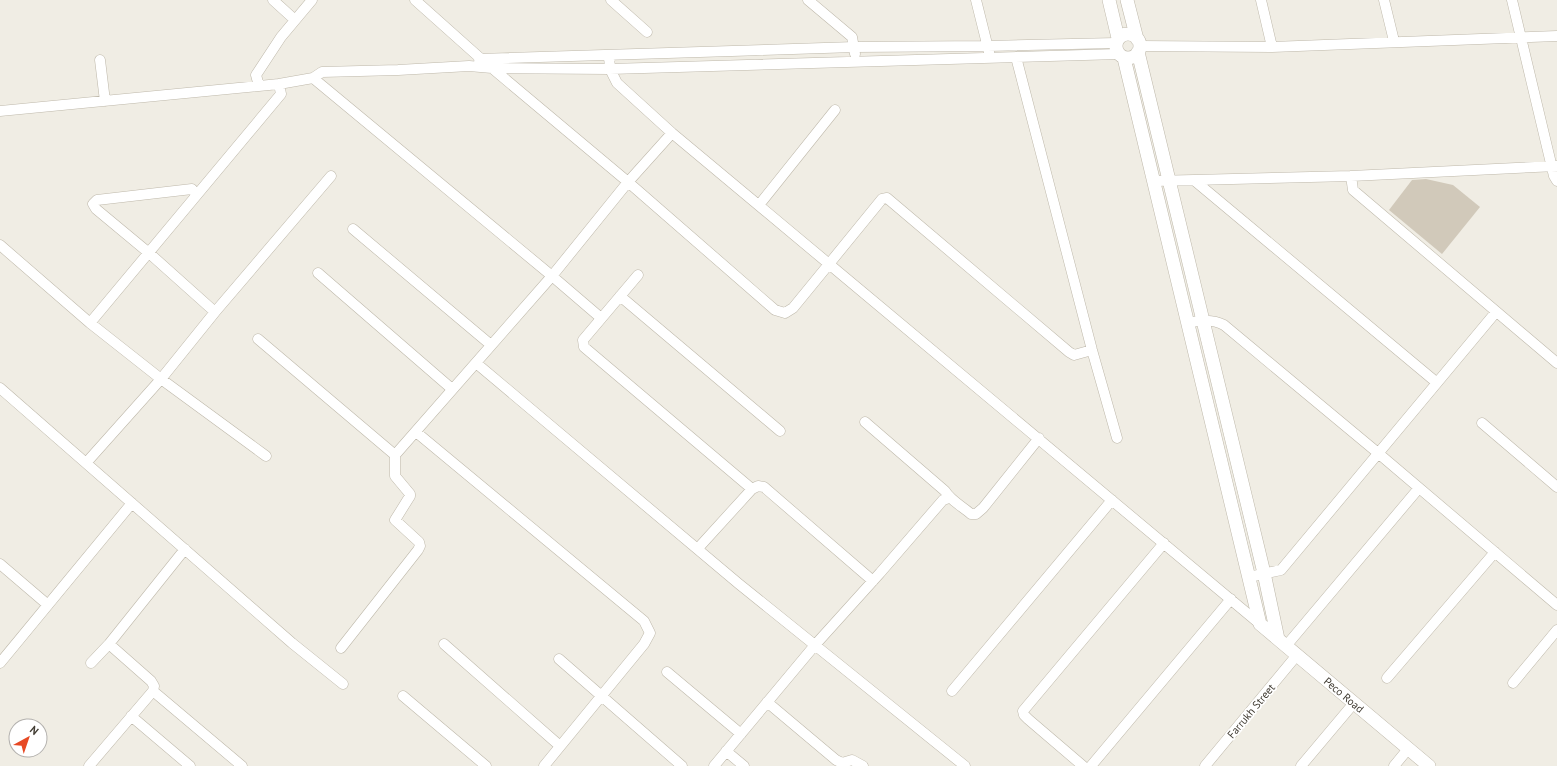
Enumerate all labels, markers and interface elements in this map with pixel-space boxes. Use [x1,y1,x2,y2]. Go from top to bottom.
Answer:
street label: Peco Road [1321,674,1367,716]
street label: Farrukh Street [1224,681,1278,741]
north arrow [8,718,48,758]
text: N [27,723,42,738]

